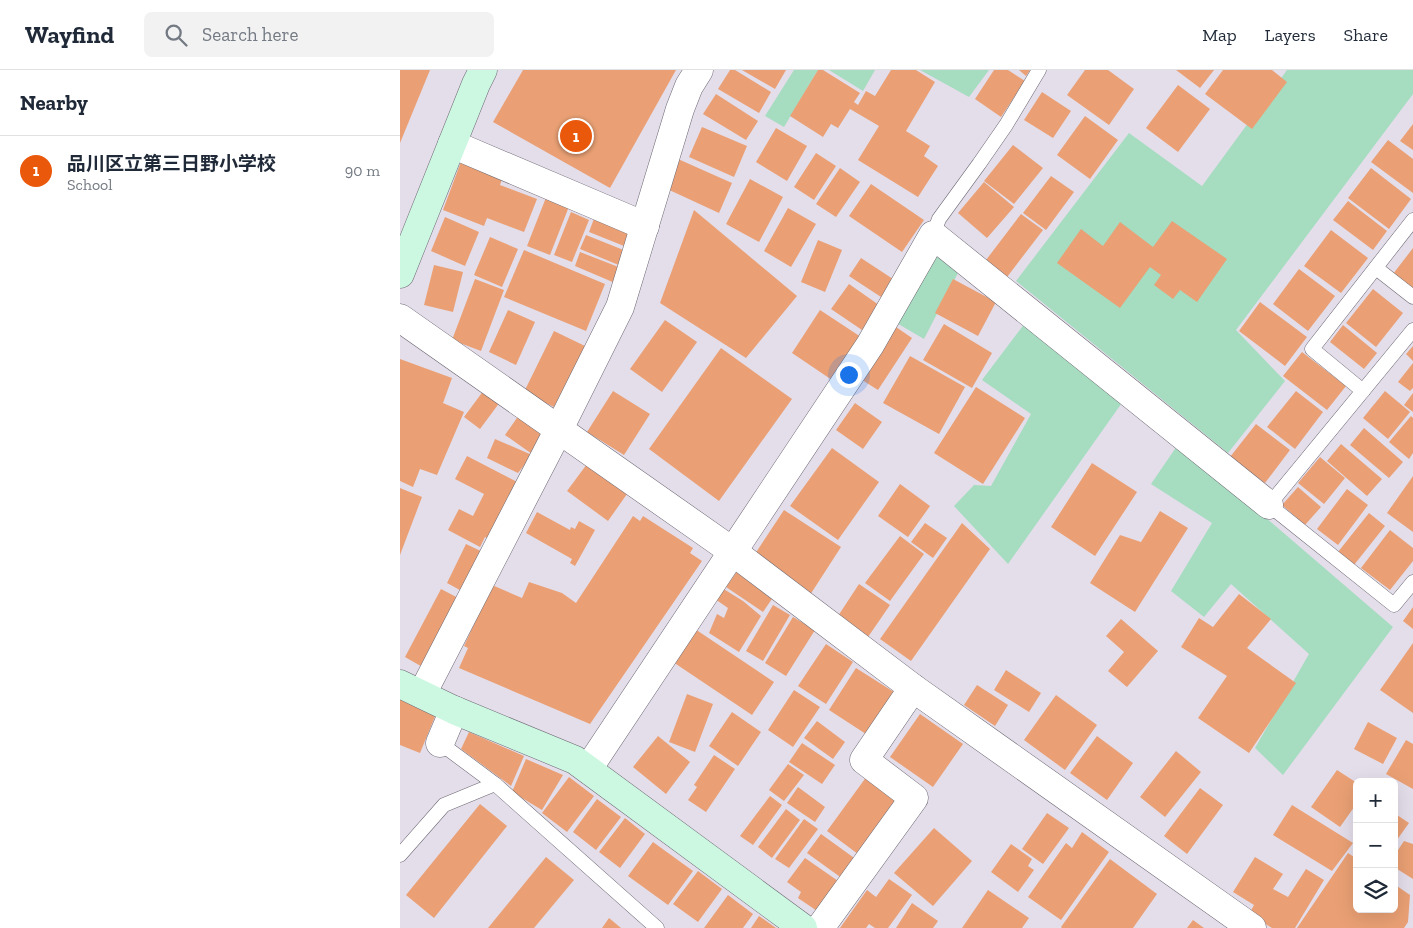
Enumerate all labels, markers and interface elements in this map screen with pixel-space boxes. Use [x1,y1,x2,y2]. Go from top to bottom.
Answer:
search box [144,12,494,57]
text: Wayfind [25,20,114,49]
icon: search [162,21,190,49]
text: Search here [202,23,298,46]
text: Map [1202,24,1237,46]
text: Layers [1265,24,1316,46]
text: Share [1344,24,1388,46]
text: Nearby [20,90,88,115]
pin: 1 [560,117,592,155]
text: 品川区立第三日野小学校 [67,152,276,175]
text: 1 [33,161,39,180]
text: 90 m [345,161,380,180]
text: School [67,175,113,194]
your location [836,362,862,388]
map controls [1353,778,1398,913]
button: + [1353,778,1398,823]
button: − [1353,823,1398,868]
button: layers [1353,868,1398,913]

